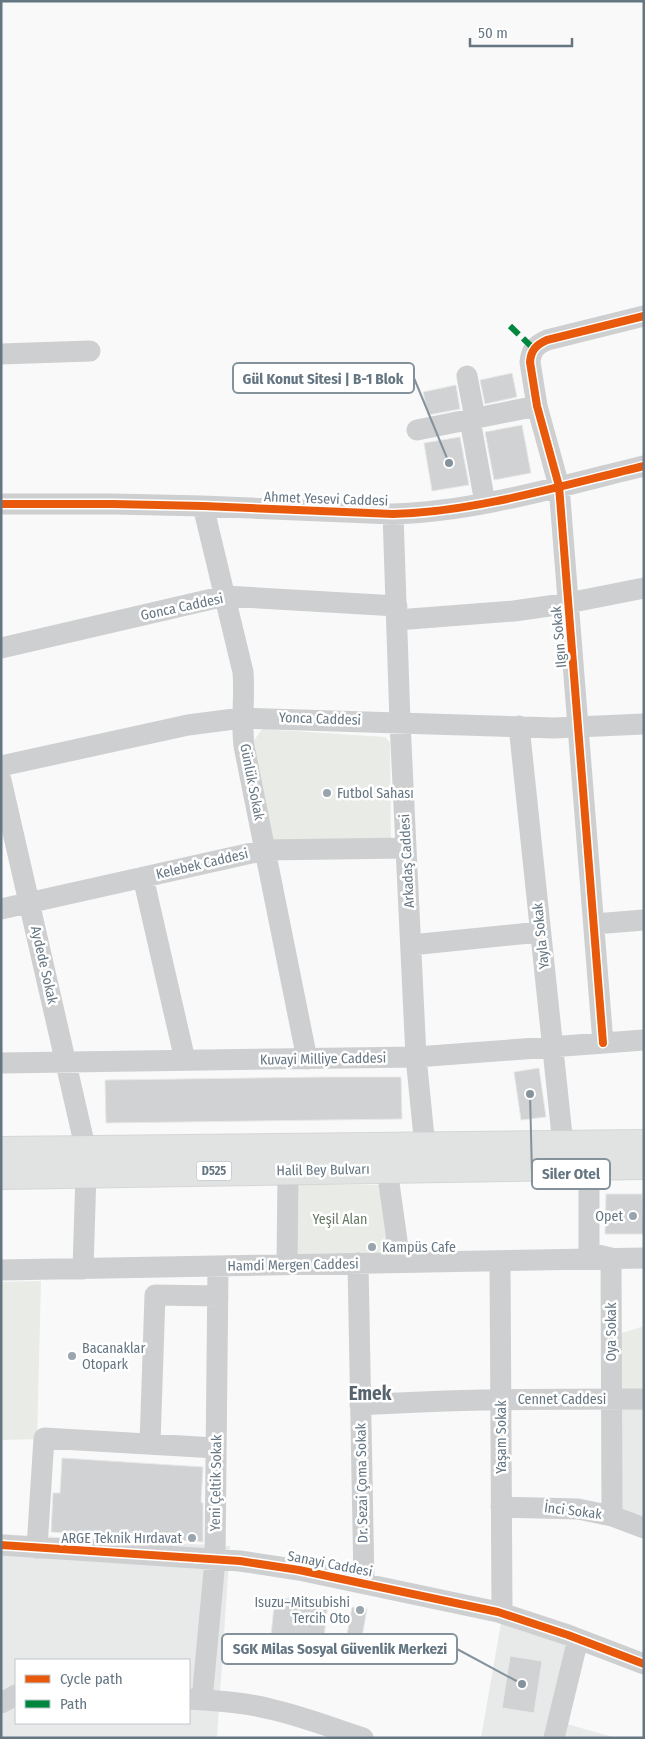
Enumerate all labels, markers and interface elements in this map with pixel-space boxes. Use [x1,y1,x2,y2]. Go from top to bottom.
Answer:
scale bar [470,15,572,47]
text: 50 m [478,24,508,42]
callout: Gül Konut Sitesi | B-1 Blok [233,363,414,393]
text: Gül Konut Sitesi | B-1 Blok [243,370,404,388]
street label: Ahmet Yesevi Caddesi [263,488,389,510]
street label: Gonca Caddesi [139,590,225,624]
street label: Ilgın Sokak [548,605,570,669]
street label: Yonca Caddesi [279,709,361,729]
street label: Günlük Sokak [236,742,268,822]
place label: Futbol Sahası [337,785,414,802]
marker: Futbol Sahası [321,787,333,799]
street label: Arkadaş Caddesi [396,814,418,908]
street label: Kelebek Caddesi [154,845,250,883]
street label: Yayla Sokak [529,902,553,970]
street label: Aydede Sokak [27,924,61,1006]
street label: Kuvayi Milliye Caddesi [260,1049,386,1069]
callout: Siler Otel [532,1159,610,1189]
street label: Halil Bey Bulvarı [276,1161,370,1179]
road number: D525 [196,1162,232,1180]
text: Siler Otel [542,1165,601,1183]
place label: Opet [595,1208,623,1225]
marker: Opet [627,1210,639,1222]
park label: Yeşil Alan [313,1211,367,1228]
place label: Kampüs Cafe [382,1239,456,1256]
marker: Kampüs Cafe [366,1241,378,1253]
street label: Hamdi Mergen Caddesi [227,1255,359,1275]
street label: Oya Sokak [603,1302,620,1362]
place label: Bacanaklar Otopark [82,1340,145,1373]
marker: Bacanaklar Otopark [66,1350,78,1362]
district label: Emek [349,1382,392,1405]
street label: Cennet Caddesi [518,1391,606,1408]
street label: Yaşam Sokak [493,1400,510,1474]
street label: Dr. Sezai Çoma Sokak [352,1422,372,1543]
street label: Yeni Çeltik Sokak [207,1434,225,1531]
street label: İnci Sokak [543,1499,603,1523]
place label: ARGE Teknik Hırdavat [61,1530,182,1547]
marker: ARGE Teknik Hırdavat [186,1532,198,1544]
street label: Sanayi Caddesi [286,1547,374,1581]
place label: Isuzu–Mitsubishi Tercih Oto [254,1594,350,1627]
marker: Isuzu–Mitsubishi Tercih Oto [354,1604,366,1616]
callout: SGK Milas Sosyal Güvenlik Merkezi [222,1634,457,1664]
text: SGK Milas Sosyal Güvenlik Merkezi [233,1640,447,1658]
legend [15,1659,190,1724]
text: Cycle path [60,1670,123,1688]
text: Path [60,1695,87,1713]

